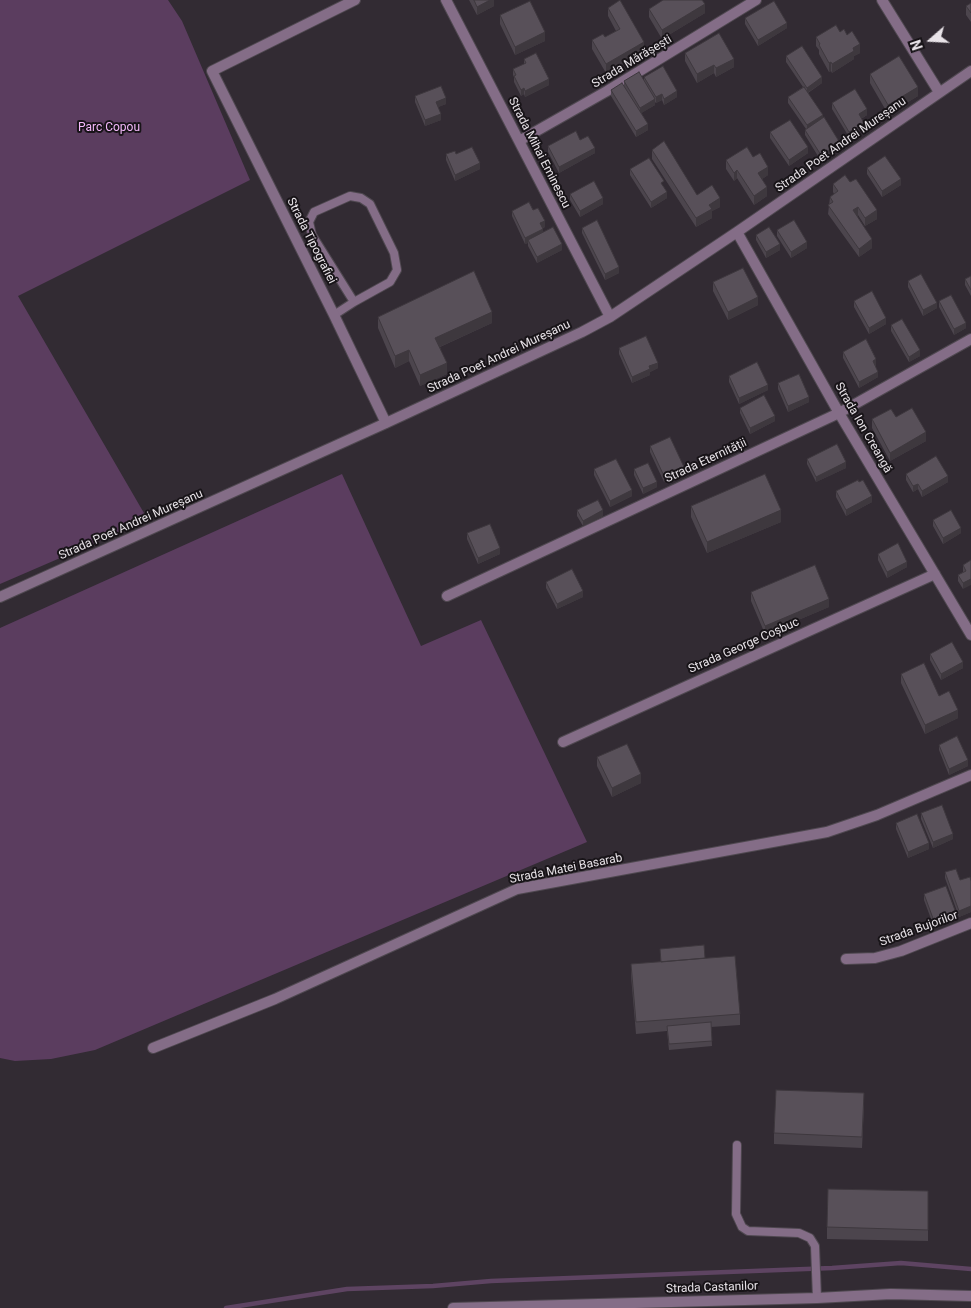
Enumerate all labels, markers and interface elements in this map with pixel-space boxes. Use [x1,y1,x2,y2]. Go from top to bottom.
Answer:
north arrow [906,15,956,65]
street label: Strada Mărășești [589,32,675,92]
text: N [908,38,926,52]
street label: Strada Poet Andrei Mureșanu [773,94,909,196]
street label: Strada Mihai Eminescu [505,95,573,211]
park label: Parc Copou [78,121,140,135]
street label: Strada Tipografiei [283,196,339,286]
street label: Strada Poet Andrei Mureșanu [425,317,573,397]
street label: Strada Ion Creangă [831,380,895,476]
street label: Strada Eternității [663,436,749,486]
street label: Strada Poet Andrei Mureșanu [57,487,205,563]
street label: Strada George Coșbuc [686,615,802,677]
street label: Strada Matei Basarab [508,851,624,887]
street label: Strada Bujorilor [878,908,960,950]
street label: Strada Castanilor [666,1279,758,1297]

